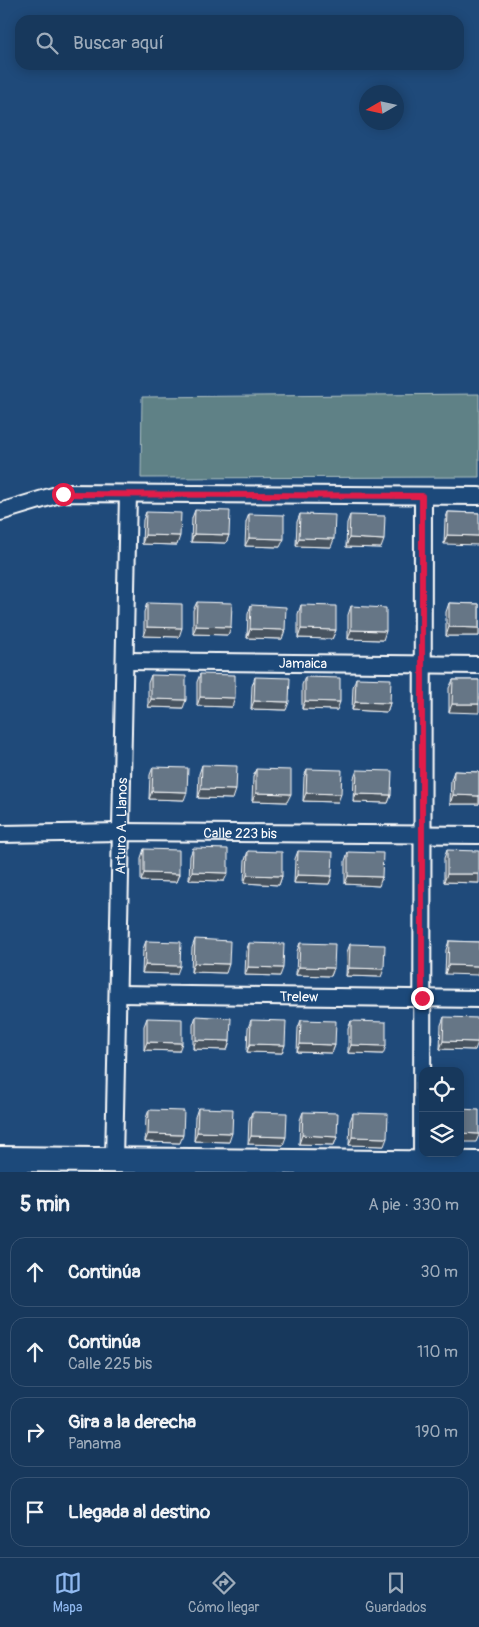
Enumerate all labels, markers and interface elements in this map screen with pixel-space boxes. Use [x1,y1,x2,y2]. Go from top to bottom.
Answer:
search box [15,15,464,70]
icon: search [33,29,61,57]
text: Buscar aquí [73,31,164,55]
north arrow [359,85,404,130]
route start [52,483,75,506]
street label: Jamaica [279,655,327,672]
street label: Arturo A. Llanos [112,777,131,875]
street label: Calle 223 bis [203,825,278,842]
route end [411,987,434,1010]
street label: Trelew [280,988,319,1006]
map controls [419,1067,464,1157]
button: locate [419,1067,464,1112]
button: layers [419,1112,464,1157]
text: 5 min [20,1191,70,1218]
text: A pie · 330 m [368,1195,459,1215]
icon: ahead [21,1258,49,1286]
text: Continúa [68,1260,141,1284]
text: 30 m [420,1262,458,1282]
text: Continúa [68,1330,141,1354]
icon: ahead [21,1338,49,1366]
text: 110 m [417,1342,458,1362]
text: Calle 225 bis [68,1354,152,1374]
text: Gira a la derecha [68,1410,196,1434]
icon: right [21,1418,49,1446]
text: 190 m [415,1422,458,1442]
text: Panama [68,1434,121,1454]
icon: arrive [21,1498,49,1526]
text: Llegada al destino [68,1500,210,1524]
tab: Mapa [53,1569,82,1616]
tab: Cómo llegar [188,1569,259,1616]
tab: Guardados [365,1569,426,1616]

